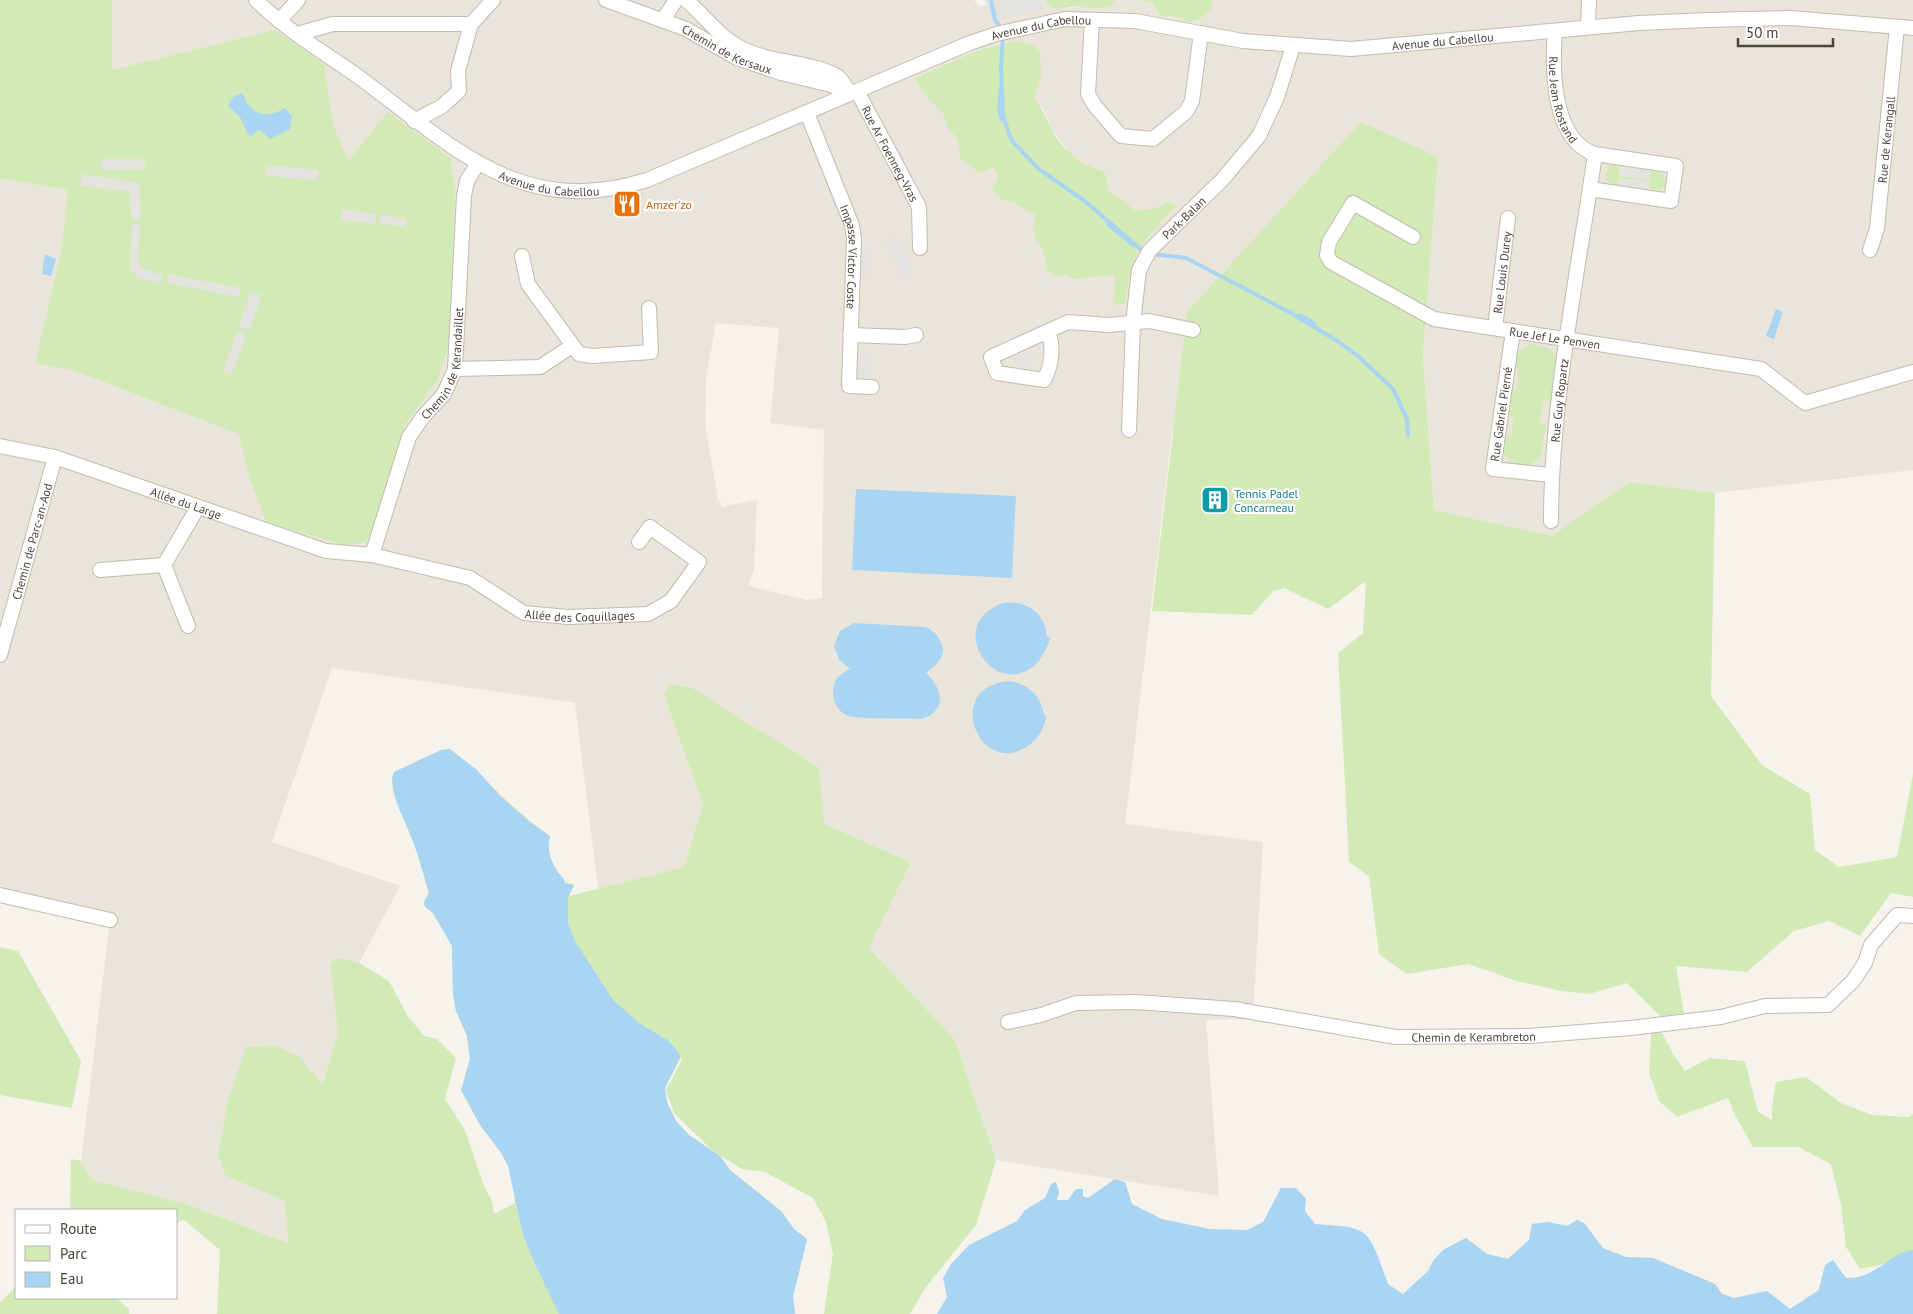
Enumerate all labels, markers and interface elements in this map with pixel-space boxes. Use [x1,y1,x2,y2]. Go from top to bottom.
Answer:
street label: Avenue du Cabellou [989,12,1091,43]
scale bar [1738,15,1833,47]
street label: Chemin de Kersaux [680,21,774,77]
text: 50 m [1746,23,1779,42]
street label: Avenue du Cabellou [1391,29,1494,53]
street label: Rue Jean Rostand [1546,56,1581,146]
street label: Rue de Kerangall [1874,95,1898,184]
street label: Rue Ar Foenneg-Vras [859,103,922,204]
street label: Avenue du Cabellou [497,167,600,199]
restaurant icon: Amzer’zo [612,189,642,219]
street label: Park-Balan [1159,193,1208,242]
place label: Amzer’zo [646,197,692,212]
street label: Impasse Victor Coste [837,202,861,309]
street label: Rue Louis Durey [1489,230,1514,314]
street label: Chemin de Kerandaillet [417,307,466,422]
street label: Rue Jef Le Penven [1508,323,1601,352]
street label: Rue Guy Ropartz [1547,357,1571,443]
street label: Rue Gabriel Pierné [1487,366,1515,462]
street label: Chemin de Parc-an-Aod [8,481,55,601]
street label: Allée du Large [149,483,224,522]
building icon: Tennis Padel Concarneau [1200,485,1230,515]
place label: Tennis Padel Concarneau [1234,486,1299,515]
street label: Allée des Coquillages [524,606,635,625]
street label: Chemin de Kerambreton [1411,1028,1536,1044]
legend [15,1209,178,1299]
text: Route [60,1219,97,1238]
text: Parc [60,1244,87,1263]
text: Eau [60,1269,84,1288]

